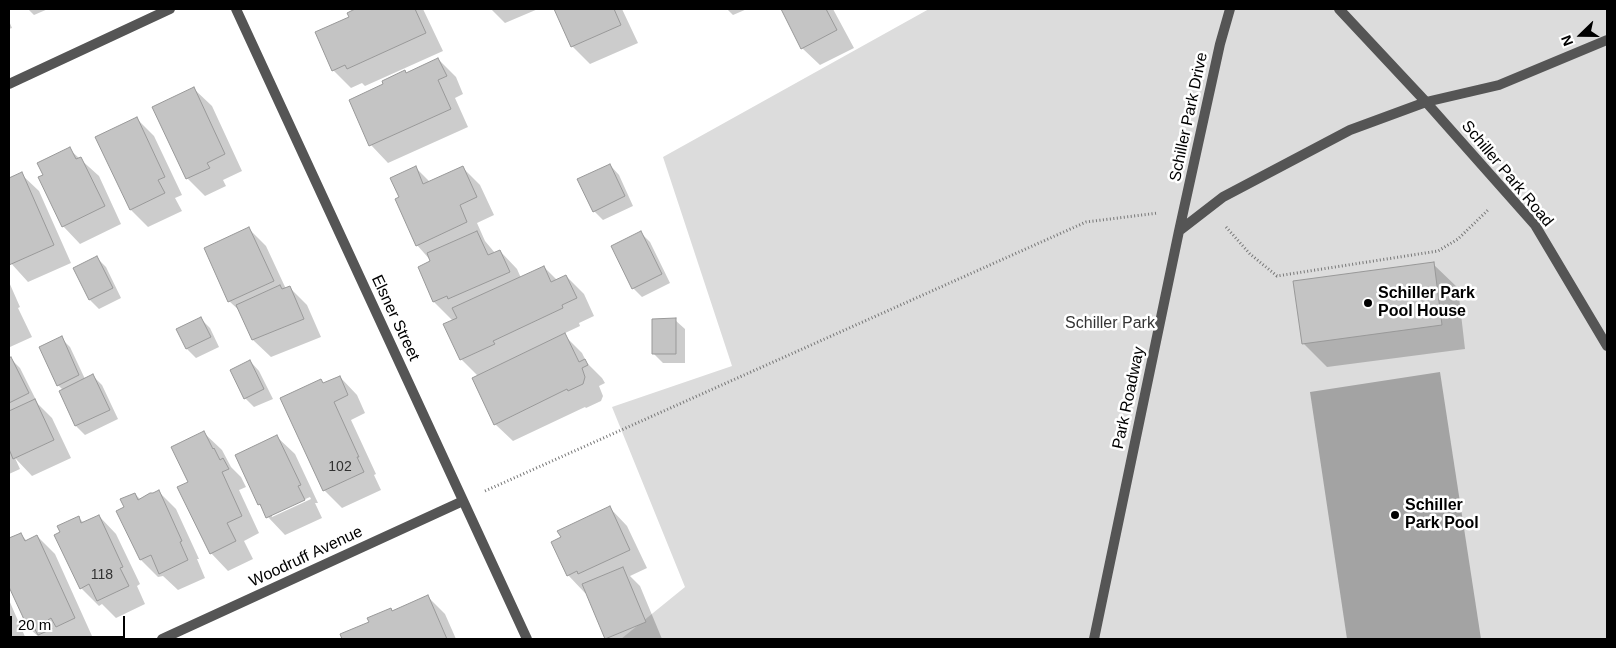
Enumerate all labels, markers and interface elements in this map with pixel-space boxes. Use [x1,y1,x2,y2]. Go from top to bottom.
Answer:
north arrow [1556,10,1606,60]
text: N [1558,33,1576,48]
street label: Schiller Park Drive [1166,51,1212,183]
street label: Schiller Park Road [1457,117,1557,231]
street label: Elsner Street [367,272,423,364]
place label: Schiller Park Pool House [1378,284,1475,322]
marker: Schiller Park Pool House [1362,297,1374,309]
park label: Schiller Park [1065,314,1155,334]
street label: Park Roadway [1109,345,1149,451]
house number: 102 [328,459,352,475]
place label: Schiller Park Pool [1405,496,1479,534]
marker: Schiller Park Pool [1389,509,1401,521]
street label: Woodruff Avenue [246,522,366,592]
house number: 118 [91,567,113,583]
scale bar [12,606,128,638]
text: 20 m [18,616,51,633]

